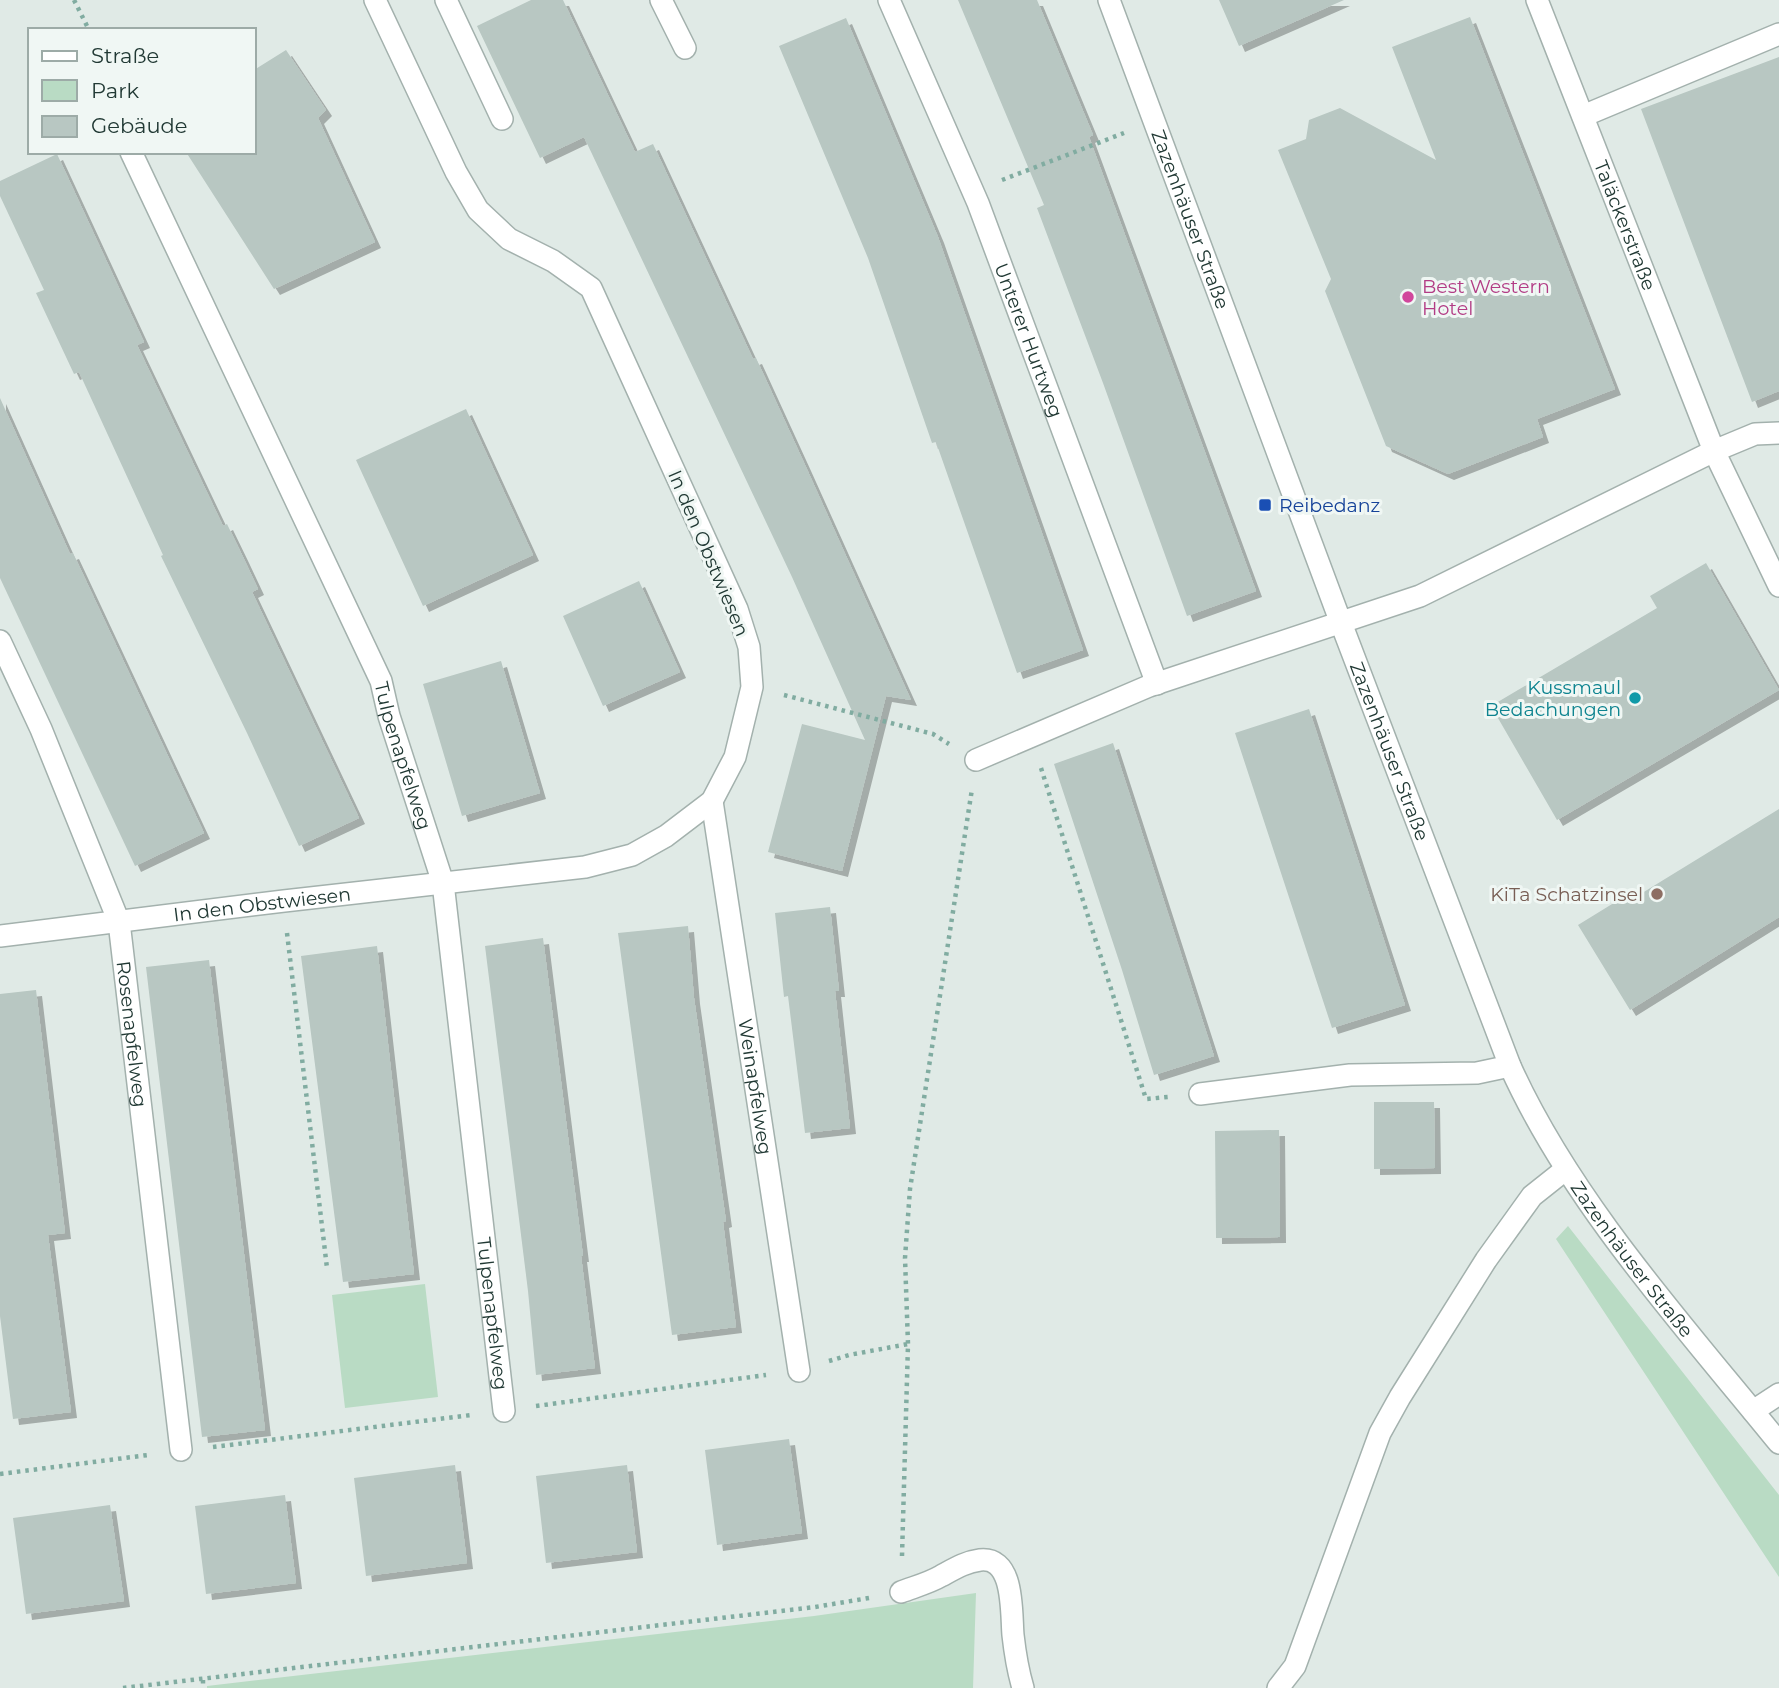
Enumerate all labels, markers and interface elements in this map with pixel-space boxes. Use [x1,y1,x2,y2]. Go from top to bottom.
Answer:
legend [28,28,256,154]
text: Straße [91,43,159,68]
text: Park [91,78,139,103]
text: Gebäude [91,113,188,138]
street label: Zazenhäuser Straße [1146,127,1234,312]
street label: Taläckerstraße [1589,157,1661,294]
street label: Unterer Hurtweg [989,260,1068,421]
place label: Best Western Hotel [1422,275,1550,320]
marker: Best Western Hotel [1400,289,1416,305]
street label: In den Obstwiesen [663,467,754,640]
place label: Reibedanz [1279,494,1380,517]
marker: Reibedanz [1257,497,1273,513]
street label: Zazenhäuser Straße [1345,659,1434,844]
place label: Kussmaul Bedachungen [1485,676,1621,721]
street label: Tulpenapfelweg [370,680,436,833]
marker: Kussmaul Bedachungen [1627,690,1643,706]
street label: In den Obstwiesen [172,883,352,927]
place label: KiTa Schatzinsel [1490,883,1643,906]
marker: KiTa Schatzinsel [1649,886,1665,902]
street label: Rosenapfelweg [112,960,152,1108]
street label: Weinapfelweg [733,1017,777,1156]
street label: Zazenhäuser Straße [1566,1177,1698,1342]
street label: Tulpenapfelweg [472,1236,512,1391]

